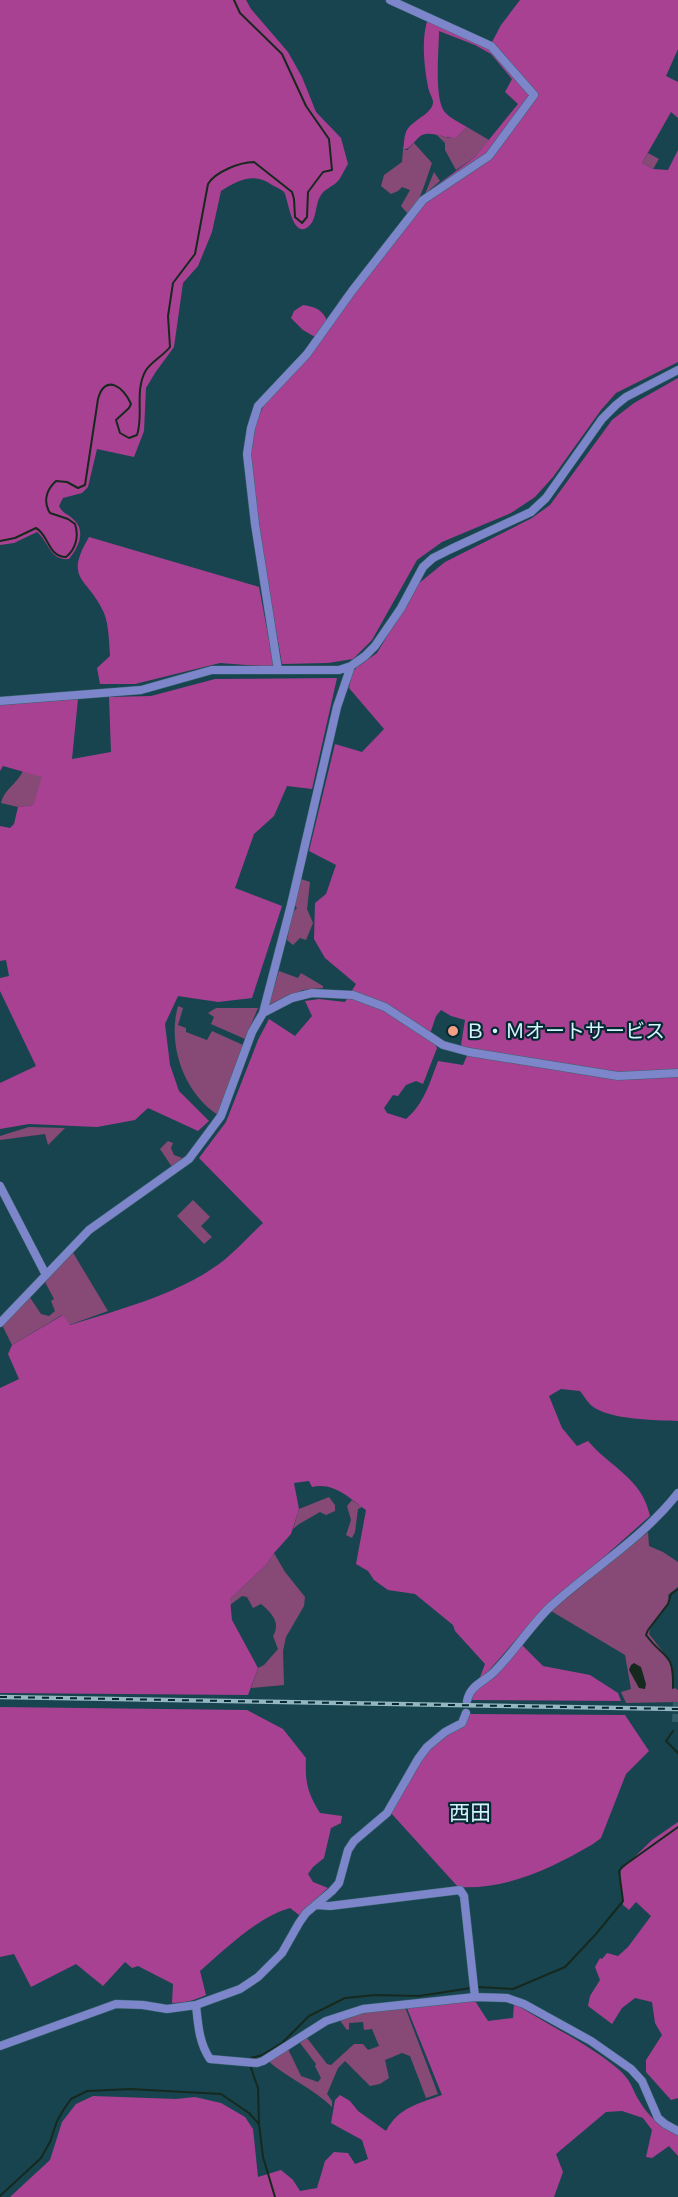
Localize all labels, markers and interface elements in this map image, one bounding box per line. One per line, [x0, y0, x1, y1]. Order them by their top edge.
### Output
place label: Ｂ・Ｍオートサービス [465, 1020, 665, 1043]
marker: Ｂ・Ｍオートサービス [446, 1024, 460, 1038]
district label: 西田 [449, 1801, 491, 1825]

